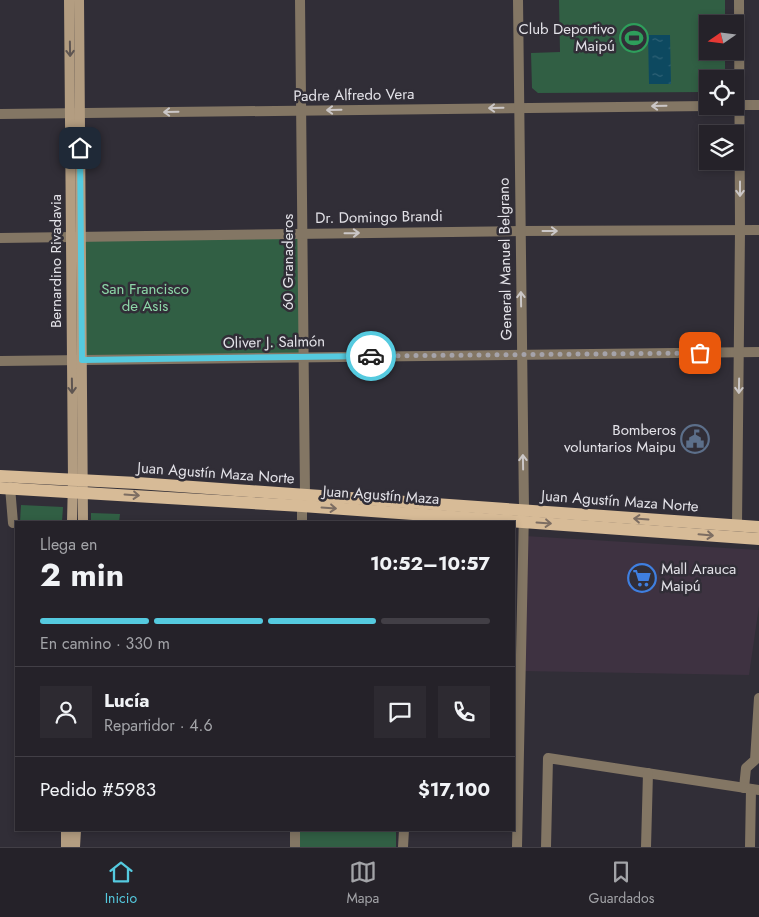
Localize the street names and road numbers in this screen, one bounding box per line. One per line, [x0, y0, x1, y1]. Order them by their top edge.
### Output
street label: Padre Alfredo Vera [293, 83, 415, 107]
street label: General Manuel Belgrano [493, 178, 517, 340]
street label: Bernardino Rivadavia [45, 194, 67, 328]
street label: Dr. Domingo Brandi [315, 205, 443, 229]
street label: 60 Granaderos [277, 214, 299, 310]
street label: Oliver J. Salmón [223, 330, 325, 354]
street label: Juan Agustín Maza Norte [135, 456, 296, 489]
street label: Juan Agustín Maza [320, 480, 440, 510]
street label: Juan Agustín Maza Norte [539, 484, 700, 517]

